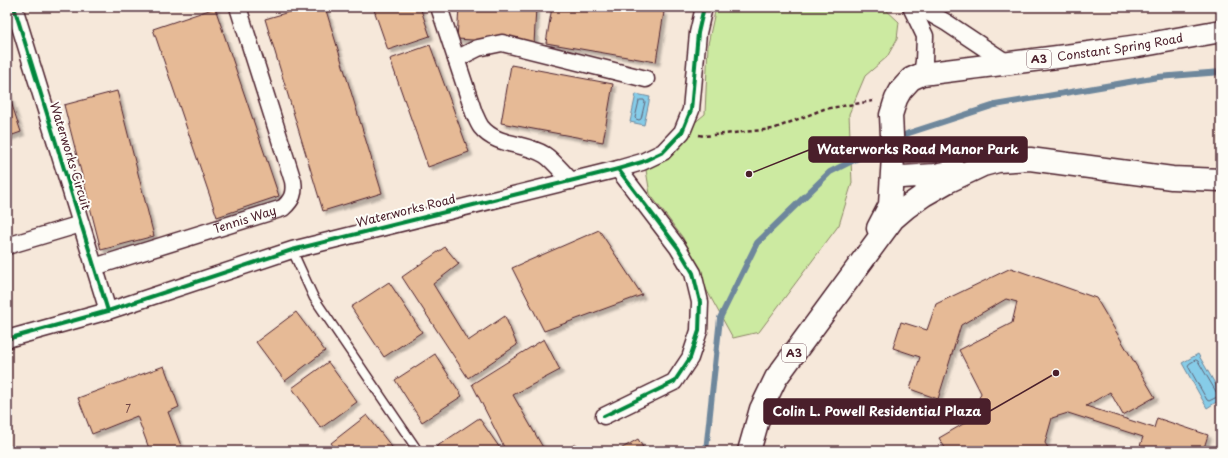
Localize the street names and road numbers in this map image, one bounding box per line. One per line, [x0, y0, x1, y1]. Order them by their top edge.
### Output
street label: Constant Spring Road [1056, 28, 1184, 65]
road number: A3 [1027, 50, 1051, 68]
street label: Waterworks Circuit [46, 100, 96, 212]
street label: Waterworks Road [354, 189, 457, 231]
street label: Tennis Way [211, 201, 278, 237]
road number: A3 [782, 344, 806, 362]

